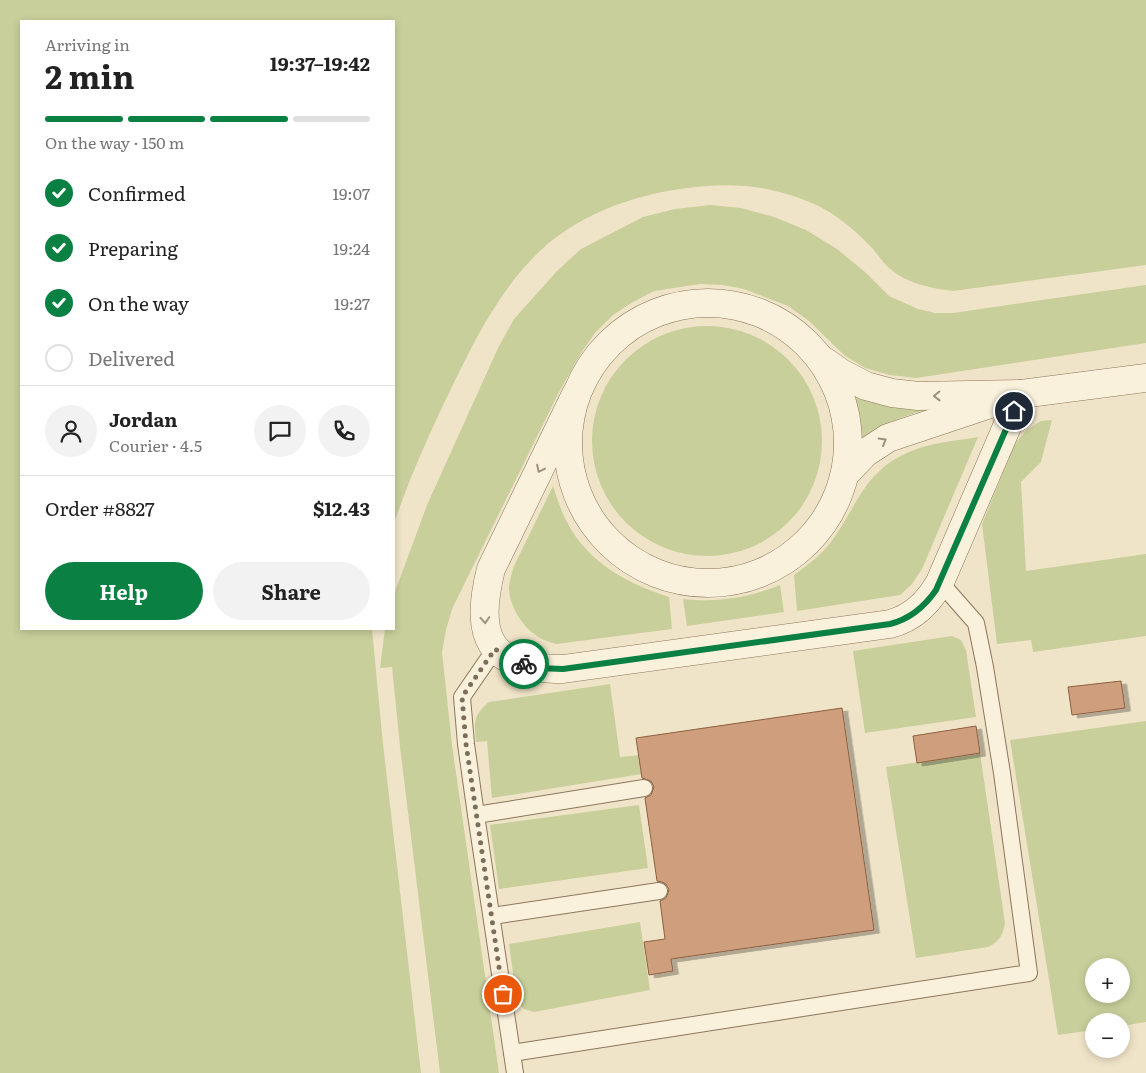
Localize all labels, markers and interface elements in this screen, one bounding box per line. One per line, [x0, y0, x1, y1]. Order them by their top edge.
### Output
text: Arriving in [45, 32, 130, 56]
text: 19:37–19:42 [270, 49, 370, 77]
text: 2 min [45, 51, 134, 99]
text: On the way · 150 m [45, 130, 184, 154]
icon: check [45, 179, 73, 207]
text: Confirmed [88, 179, 186, 207]
text: 19:07 [332, 181, 370, 205]
icon: check [45, 234, 73, 262]
text: Preparing [88, 234, 178, 262]
text: 19:24 [333, 236, 370, 260]
icon: check [45, 289, 73, 317]
text: On the way [88, 289, 189, 317]
text: 19:27 [334, 291, 370, 315]
text: Delivered [88, 344, 175, 372]
pin [993, 390, 1035, 432]
one-way arrow [933, 391, 941, 401]
icon: home [1000, 397, 1028, 425]
button: person [45, 405, 97, 457]
text: Jordan [109, 405, 178, 433]
button: chat [254, 405, 306, 457]
button: phone [318, 405, 370, 457]
text: Courier · 4.5 [109, 433, 202, 457]
one-way arrow [877, 438, 886, 448]
one-way arrow [536, 464, 546, 473]
text: Order #8827 [45, 494, 155, 522]
text: $12.43 [313, 494, 370, 522]
button: Help [45, 562, 203, 620]
button: Share [213, 562, 370, 620]
one-way arrow [479, 616, 490, 624]
courier [499, 639, 549, 689]
icon: bike [510, 650, 538, 678]
map controls [1085, 958, 1130, 1058]
button: + [1085, 958, 1130, 1003]
pin [482, 973, 524, 1015]
icon: bag [489, 980, 517, 1008]
button: − [1085, 1013, 1130, 1058]

